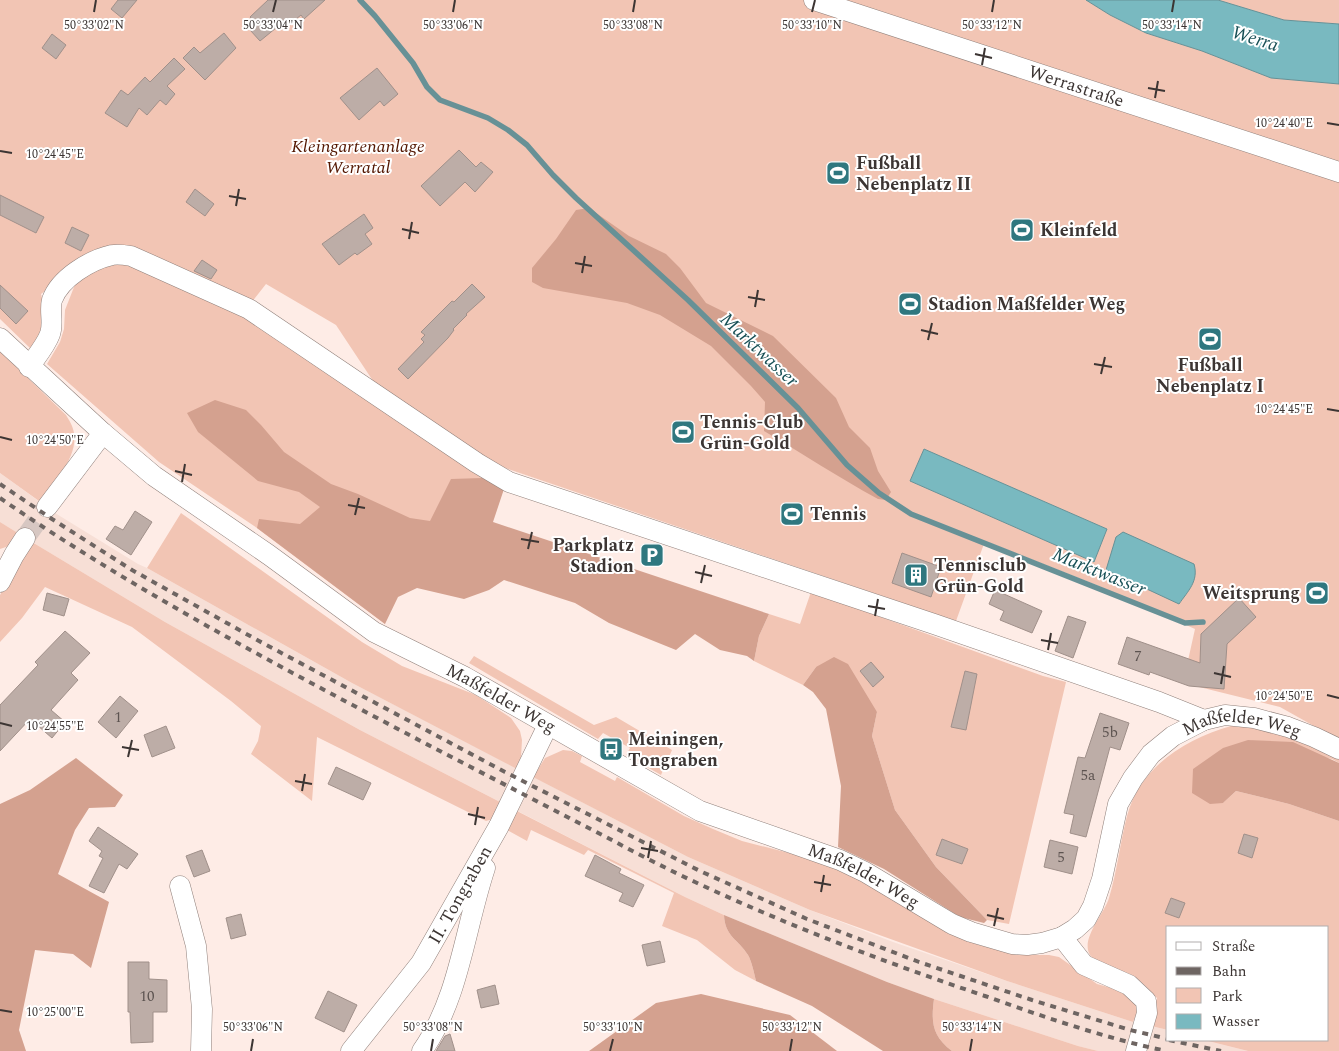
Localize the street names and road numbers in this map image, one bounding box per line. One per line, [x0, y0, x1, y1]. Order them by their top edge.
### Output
street label: Werrastraße [1025, 58, 1128, 114]
street label: Maßfelder Weg [441, 656, 562, 740]
street label: Maßfelder Weg [1177, 701, 1306, 745]
street label: Maßfelder Weg [804, 836, 925, 915]
street label: II. Tongraben [421, 840, 499, 949]

